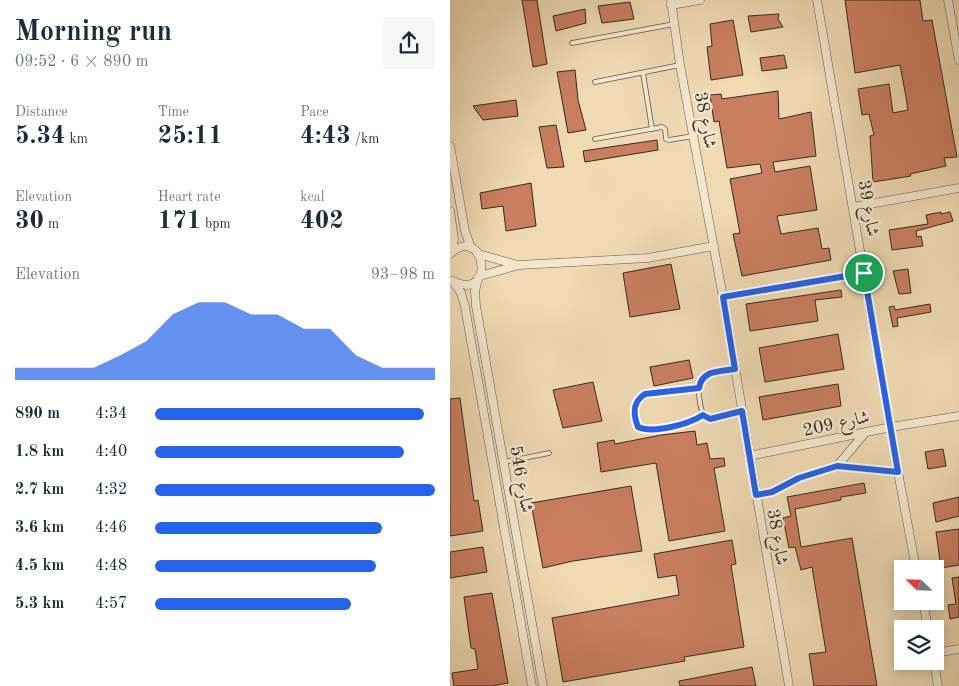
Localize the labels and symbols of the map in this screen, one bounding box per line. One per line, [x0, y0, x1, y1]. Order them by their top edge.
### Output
street label: شارع 38 [686, 90, 719, 151]
street label: شارع 39 [849, 178, 882, 239]
pin [843, 252, 885, 294]
street label: شارع 209 [801, 408, 872, 445]
street label: شارع 546 [501, 444, 536, 515]
street label: شارع 38 [758, 507, 791, 568]
north arrow [894, 560, 944, 610]

